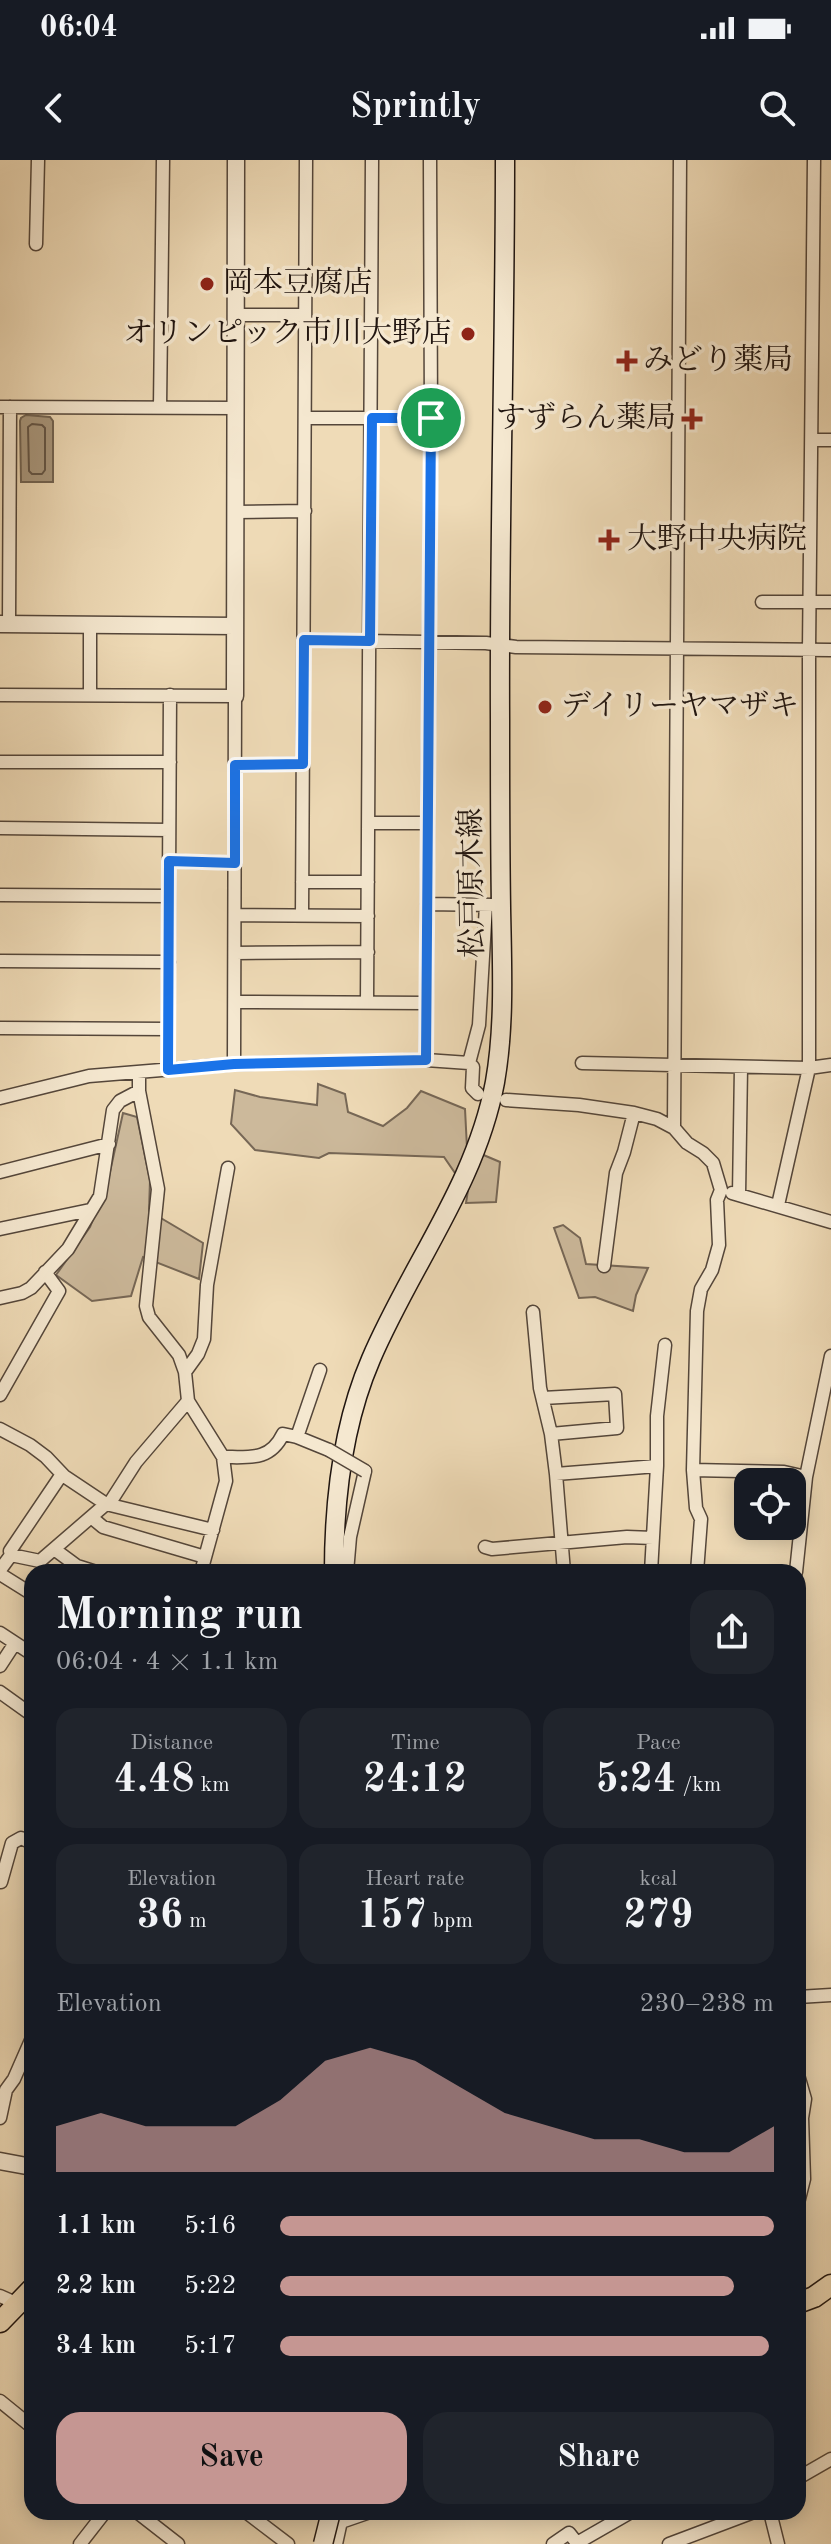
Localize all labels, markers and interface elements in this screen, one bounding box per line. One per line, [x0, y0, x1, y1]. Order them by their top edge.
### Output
text: 06:04 [40, 13, 118, 43]
icon: back [32, 86, 76, 130]
icon: search [755, 86, 799, 130]
text: Sprintly [350, 90, 481, 126]
place label: 岡本豆腐店 [223, 266, 373, 299]
marker: 岡本豆腐店 [198, 275, 216, 293]
place label: オリンピック市川大野店 [123, 316, 452, 349]
marker: オリンピック市川大野店 [459, 325, 477, 343]
place label: みどり薬局 [643, 343, 793, 376]
marker: みどり薬局 [618, 352, 636, 370]
pin [397, 384, 465, 452]
icon: arrive [409, 396, 453, 440]
place label: すずらん薬局 [496, 401, 676, 434]
marker: すずらん薬局 [683, 410, 701, 428]
place label: 大野中央病院 [627, 522, 807, 555]
marker: 大野中央病院 [598, 529, 620, 551]
place label: デイリーヤマザキ [561, 690, 799, 722]
marker: デイリーヤマザキ [536, 698, 554, 716]
street label: 松戸原木線 [454, 808, 489, 958]
map controls [734, 1468, 806, 1540]
button: locate [734, 1468, 806, 1540]
button: share [690, 1590, 774, 1674]
text: Morning run [56, 1594, 303, 1638]
text: 06:04 · 4 × 1.1 km [56, 1649, 278, 1675]
text: Distance [130, 1732, 213, 1754]
text: Time [390, 1732, 440, 1754]
text: Pace [636, 1732, 681, 1754]
text: 4.48 [114, 1761, 195, 1801]
text: 24:12 [363, 1761, 467, 1801]
text: 5:24 [595, 1761, 676, 1801]
text: km [195, 1774, 230, 1796]
text: /km [676, 1774, 721, 1796]
text: Elevation [127, 1868, 216, 1890]
text: Heart rate [366, 1868, 464, 1890]
text: kcal [639, 1868, 677, 1890]
text: 36 [137, 1897, 183, 1937]
text: 157 [357, 1897, 427, 1937]
text: 279 [624, 1897, 693, 1937]
text: m [183, 1910, 207, 1932]
text: bpm [427, 1910, 473, 1932]
text: Elevation [56, 1991, 162, 2017]
text: 230–238 m [639, 1991, 774, 2017]
text: 1.1 km [56, 2213, 136, 2239]
text: 5:16 [184, 2213, 237, 2239]
text: 2.2 km [56, 2273, 136, 2299]
text: 5:22 [184, 2273, 237, 2299]
text: 3.4 km [56, 2333, 136, 2359]
text: 5:17 [184, 2333, 237, 2359]
button: Save [56, 2412, 407, 2504]
button: Share [423, 2412, 774, 2504]

